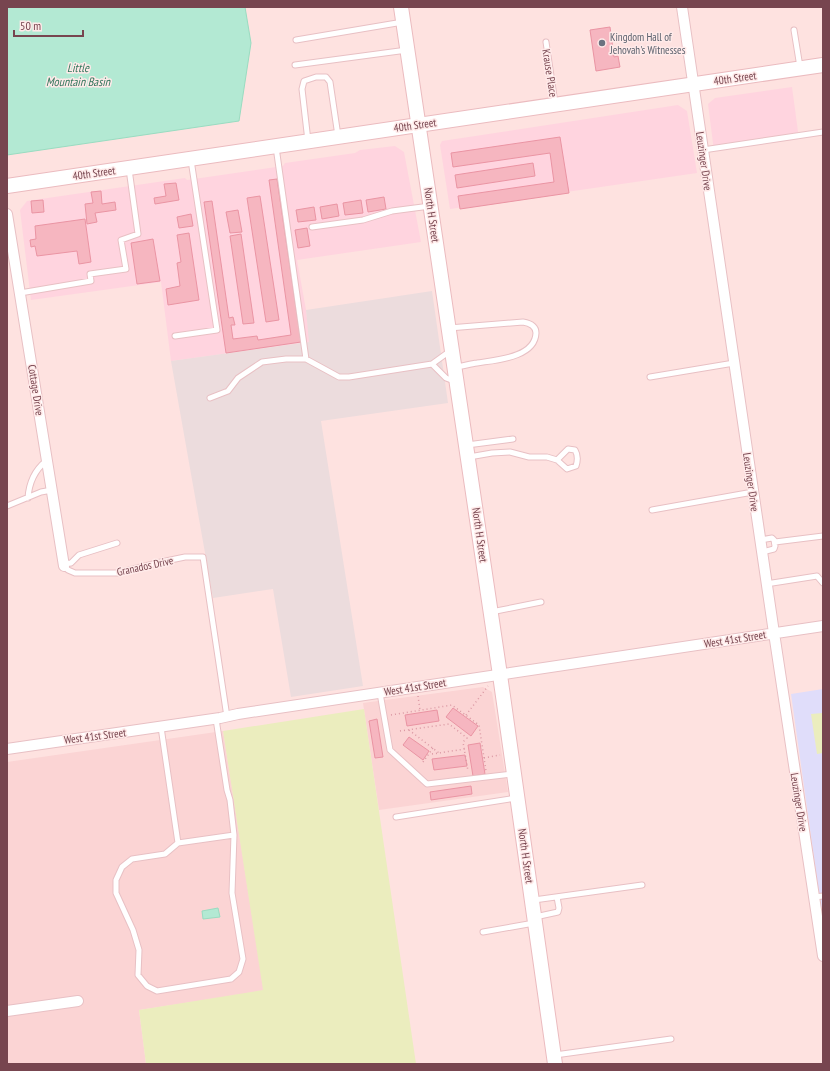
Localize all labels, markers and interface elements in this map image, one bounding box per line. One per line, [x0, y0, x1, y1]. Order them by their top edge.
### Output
scale bar [14, 12, 83, 38]
text: 50 m [20, 18, 41, 33]
place label: Kingdom Hall of Jehovah's Witnesses [609, 30, 686, 57]
marker: Kingdom Hall of Jehovah's Witnesses [597, 38, 607, 48]
street label: Krause Place [539, 48, 561, 98]
water label: Little Mountain Basin [46, 60, 111, 89]
street label: 40th Street [713, 68, 757, 88]
street label: 40th Street [393, 115, 437, 135]
street label: Leuzinger Drive [693, 131, 715, 192]
street label: 40th Street [72, 163, 116, 183]
street label: North H Street [421, 187, 443, 243]
street label: Cottage Drive [25, 363, 47, 417]
street label: Leuzinger Drive [740, 452, 762, 513]
street label: North H Street [469, 507, 491, 563]
street label: Granados Drive [115, 553, 175, 579]
street label: West 41st Street [703, 627, 767, 651]
street label: West 41st Street [383, 675, 447, 699]
street label: West 41st Street [63, 725, 127, 747]
street label: Leuzinger Drive [787, 772, 811, 833]
street label: North H Street [515, 828, 537, 884]

